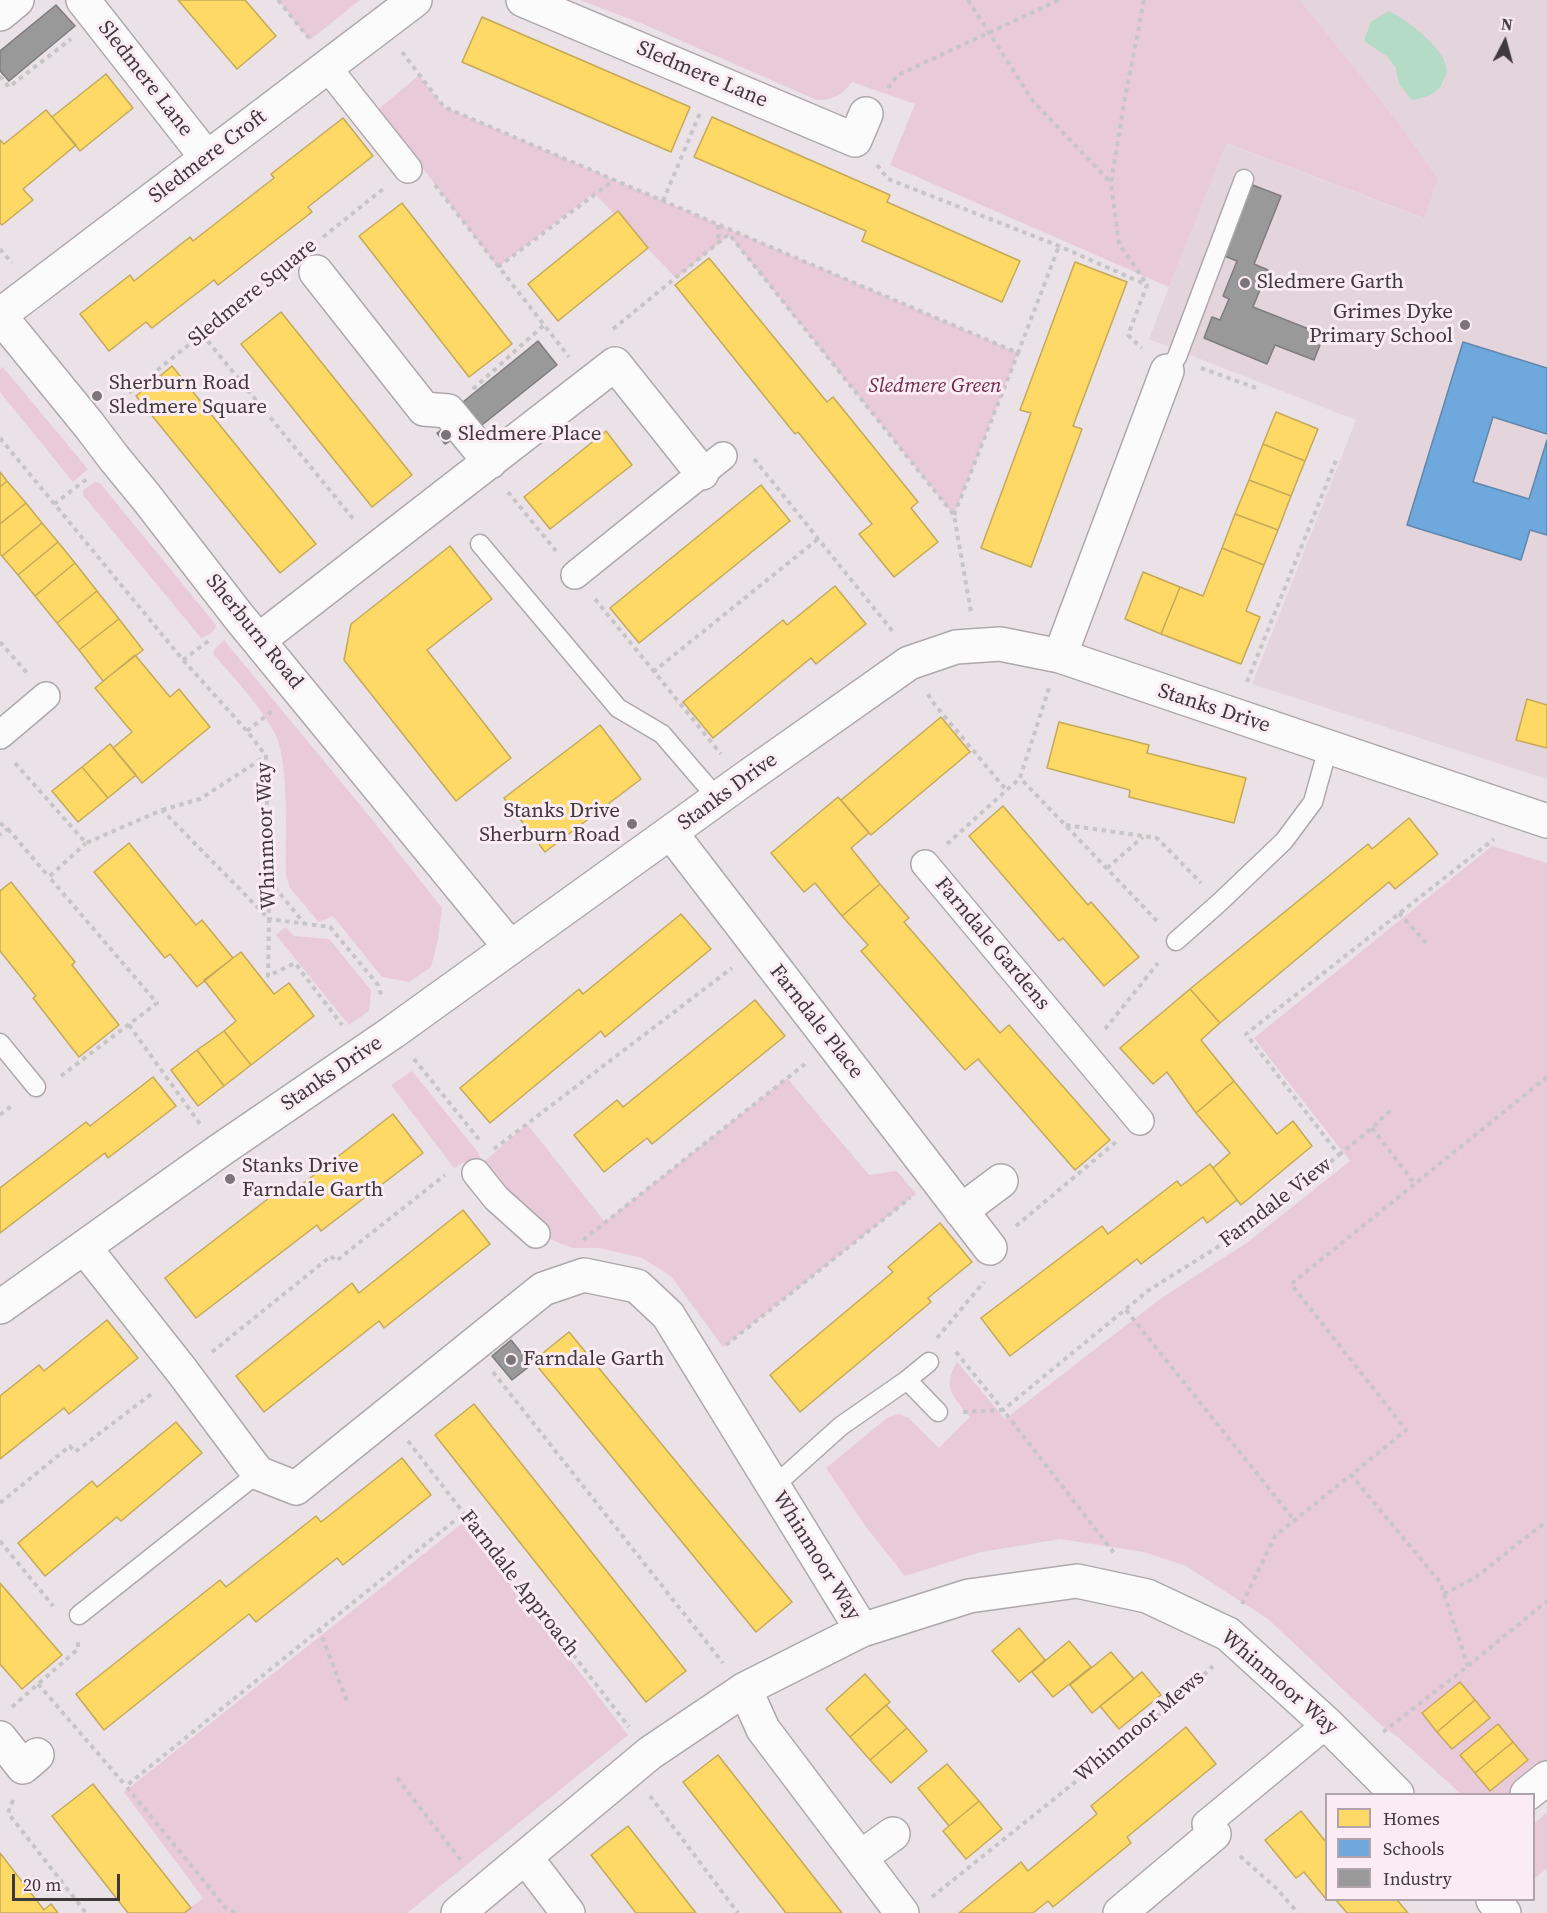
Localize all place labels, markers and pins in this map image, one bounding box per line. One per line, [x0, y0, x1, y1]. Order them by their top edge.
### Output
place label: Sledmere Garth [1257, 270, 1404, 296]
marker: Sledmere Garth [1238, 276, 1252, 290]
place label: Grimes Dyke Primary School [1309, 300, 1453, 350]
marker: Grimes Dyke Primary School [1458, 318, 1472, 332]
place label: Sherburn Road Sledmere Square [109, 371, 267, 421]
marker: Sherburn Road Sledmere Square [90, 389, 104, 403]
place label: Sledmere Place [458, 422, 601, 448]
marker: Sledmere Place [439, 428, 453, 442]
place label: Stanks Drive Sherburn Road [479, 799, 620, 849]
marker: Stanks Drive Sherburn Road [625, 817, 639, 831]
place label: Stanks Drive Farndale Garth [242, 1154, 383, 1204]
marker: Stanks Drive Farndale Garth [223, 1172, 237, 1186]
place label: Farndale Garth [523, 1347, 664, 1373]
marker: Farndale Garth [504, 1353, 518, 1367]

